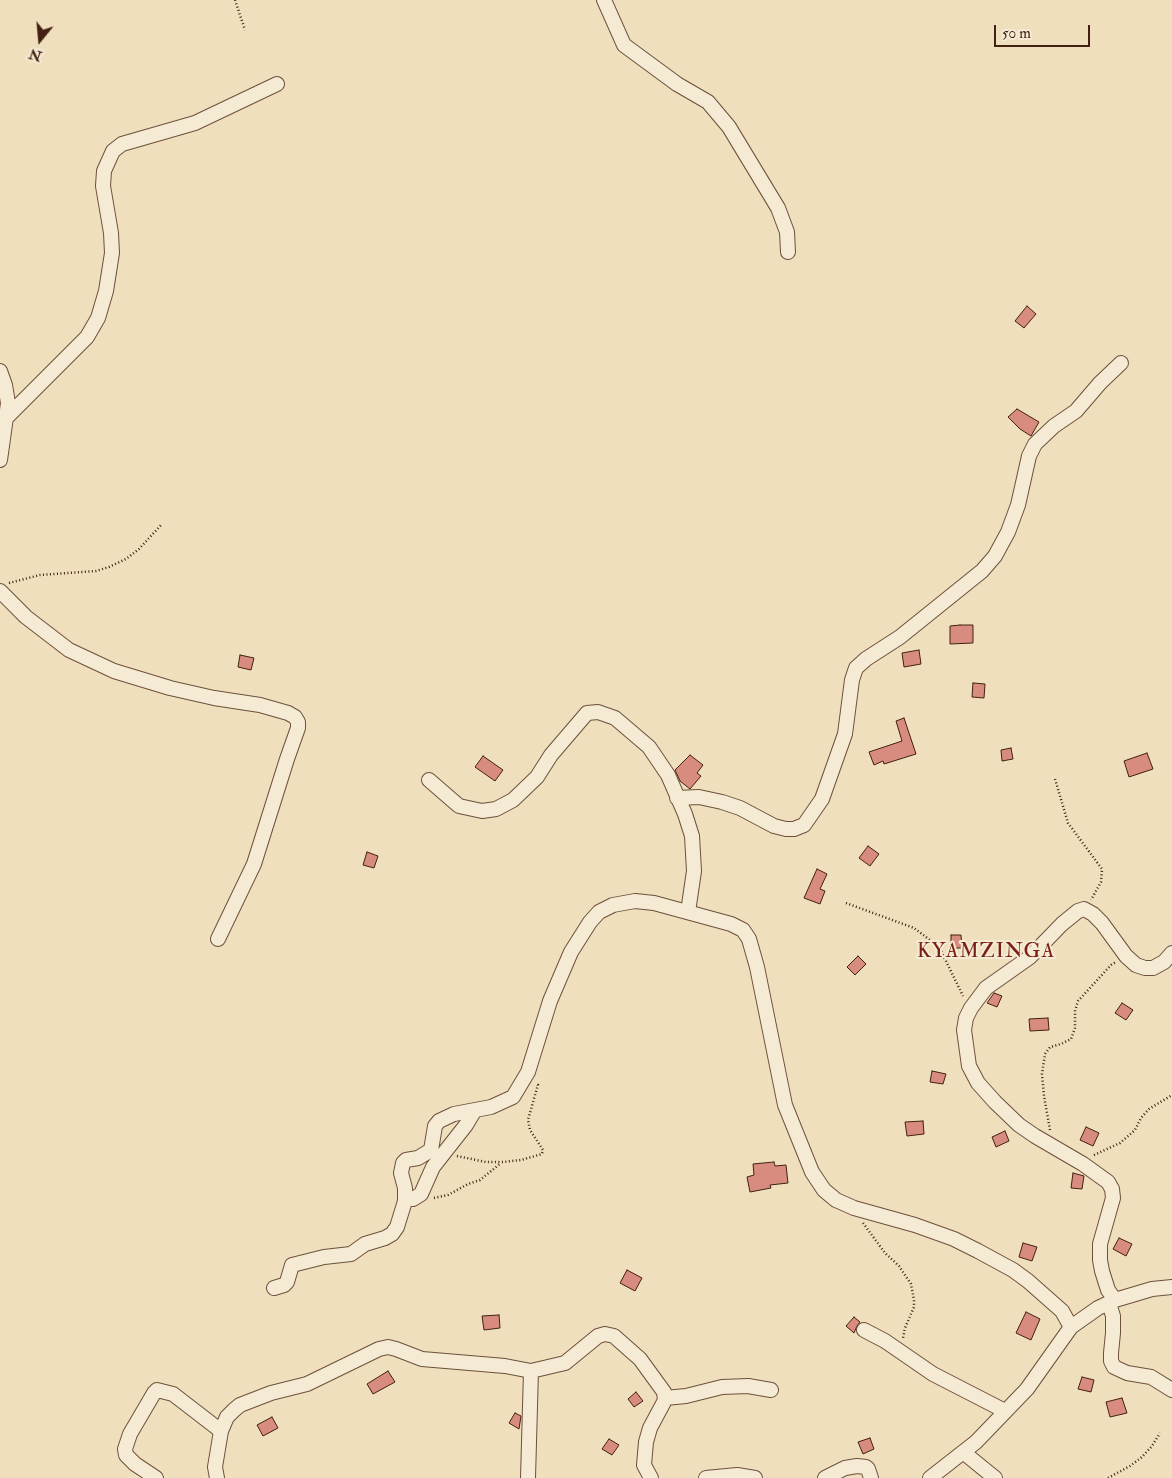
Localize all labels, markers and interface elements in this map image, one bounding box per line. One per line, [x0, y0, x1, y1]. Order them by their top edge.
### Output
north arrow [15, 15, 65, 65]
scale bar [997, 15, 1093, 47]
text: 50 m [1002, 24, 1031, 43]
text: N [27, 45, 44, 65]
district label: KYAMZINGA [916, 941, 1056, 965]

